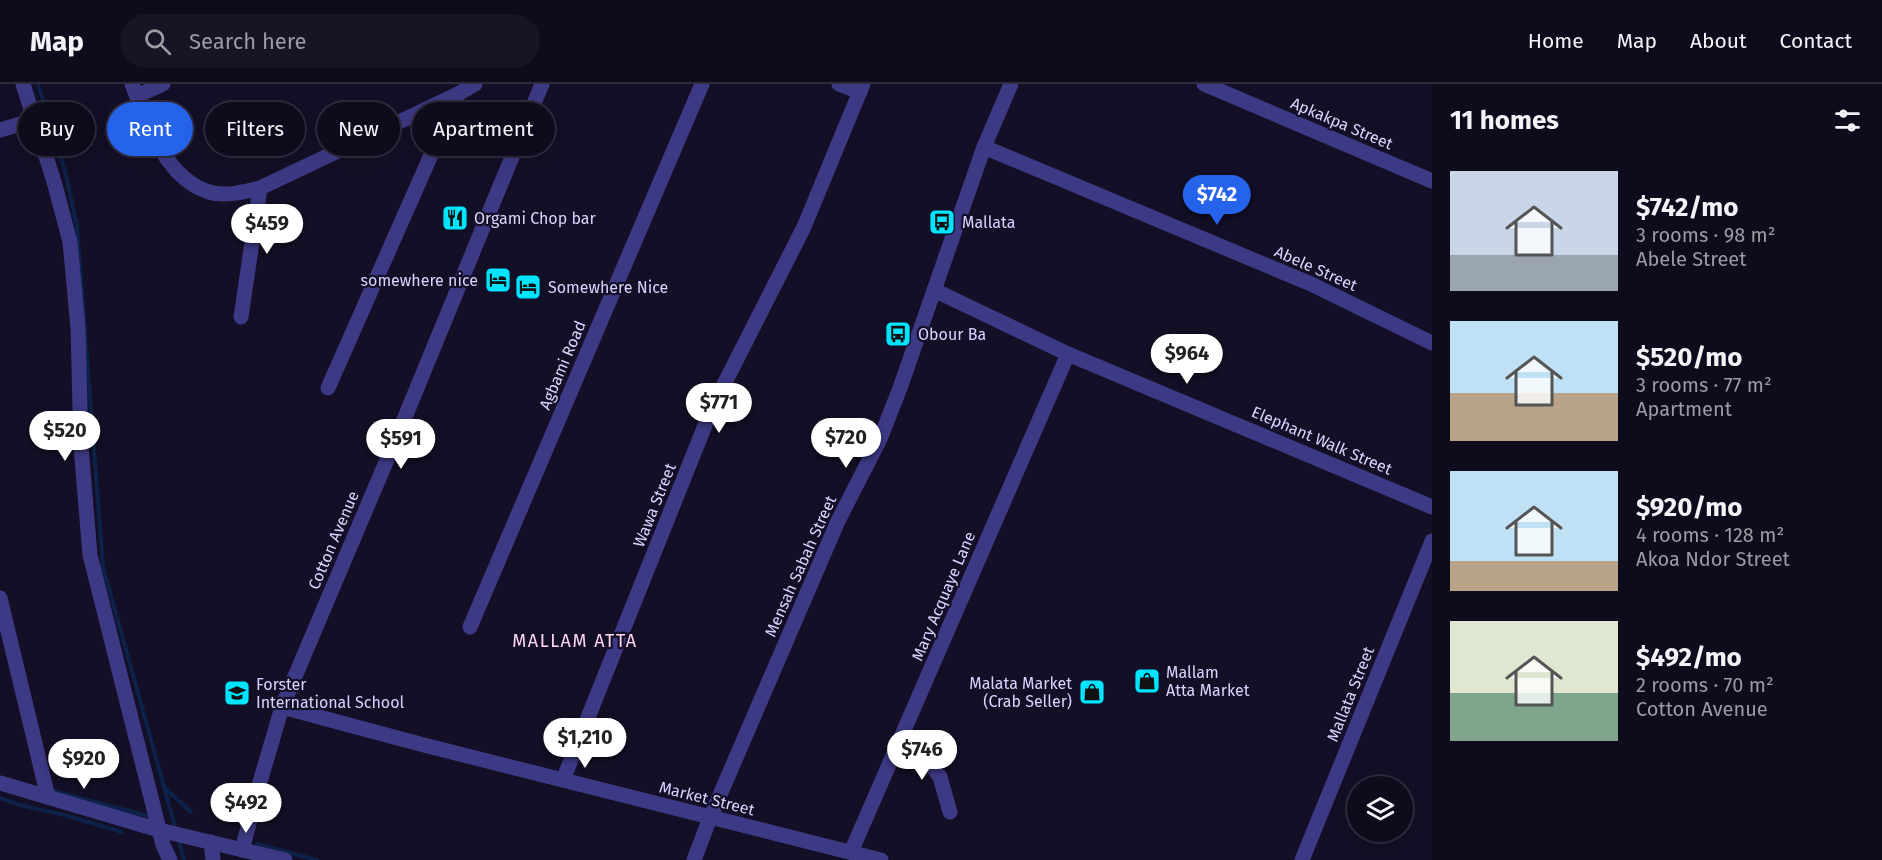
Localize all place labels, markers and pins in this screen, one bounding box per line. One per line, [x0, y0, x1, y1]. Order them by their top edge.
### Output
pin: $742 [1181, 175, 1253, 226]
restaurant icon: Orgami Chop bar [440, 203, 470, 233]
pin: $459 [231, 204, 303, 255]
bus stop icon: Mallata [927, 207, 957, 237]
place label: Orgami Chop bar [474, 209, 597, 228]
place label: Mallata [962, 213, 1015, 232]
hotel icon: somewhere nice [483, 265, 513, 295]
place label: somewhere nice [361, 271, 478, 290]
hotel icon: Somewhere Nice [513, 272, 543, 302]
place label: Somewhere Nice [548, 278, 668, 297]
bus stop icon: Obour Ba [883, 319, 913, 349]
place label: Obour Ba [918, 325, 986, 344]
pin: $964 [1151, 334, 1223, 385]
pin: $771 [683, 383, 755, 434]
pin: $520 [29, 411, 101, 462]
pin: $720 [810, 418, 882, 469]
pin: $591 [365, 419, 437, 470]
place label: Mallam Atta Market [1166, 663, 1250, 700]
shop icon: Mallam Atta Market [1132, 666, 1162, 696]
place label: Malata Market (Crab Seller) [969, 674, 1072, 711]
place label: Forster International School [256, 675, 405, 712]
shop icon: Malata Market (Crab Seller) [1077, 677, 1107, 707]
school or university icon: Forster International School [222, 678, 252, 708]
pin: $1,210 [536, 718, 634, 769]
pin: $746 [886, 730, 958, 781]
pin: $920 [48, 739, 120, 790]
pin: $492 [210, 783, 282, 834]

